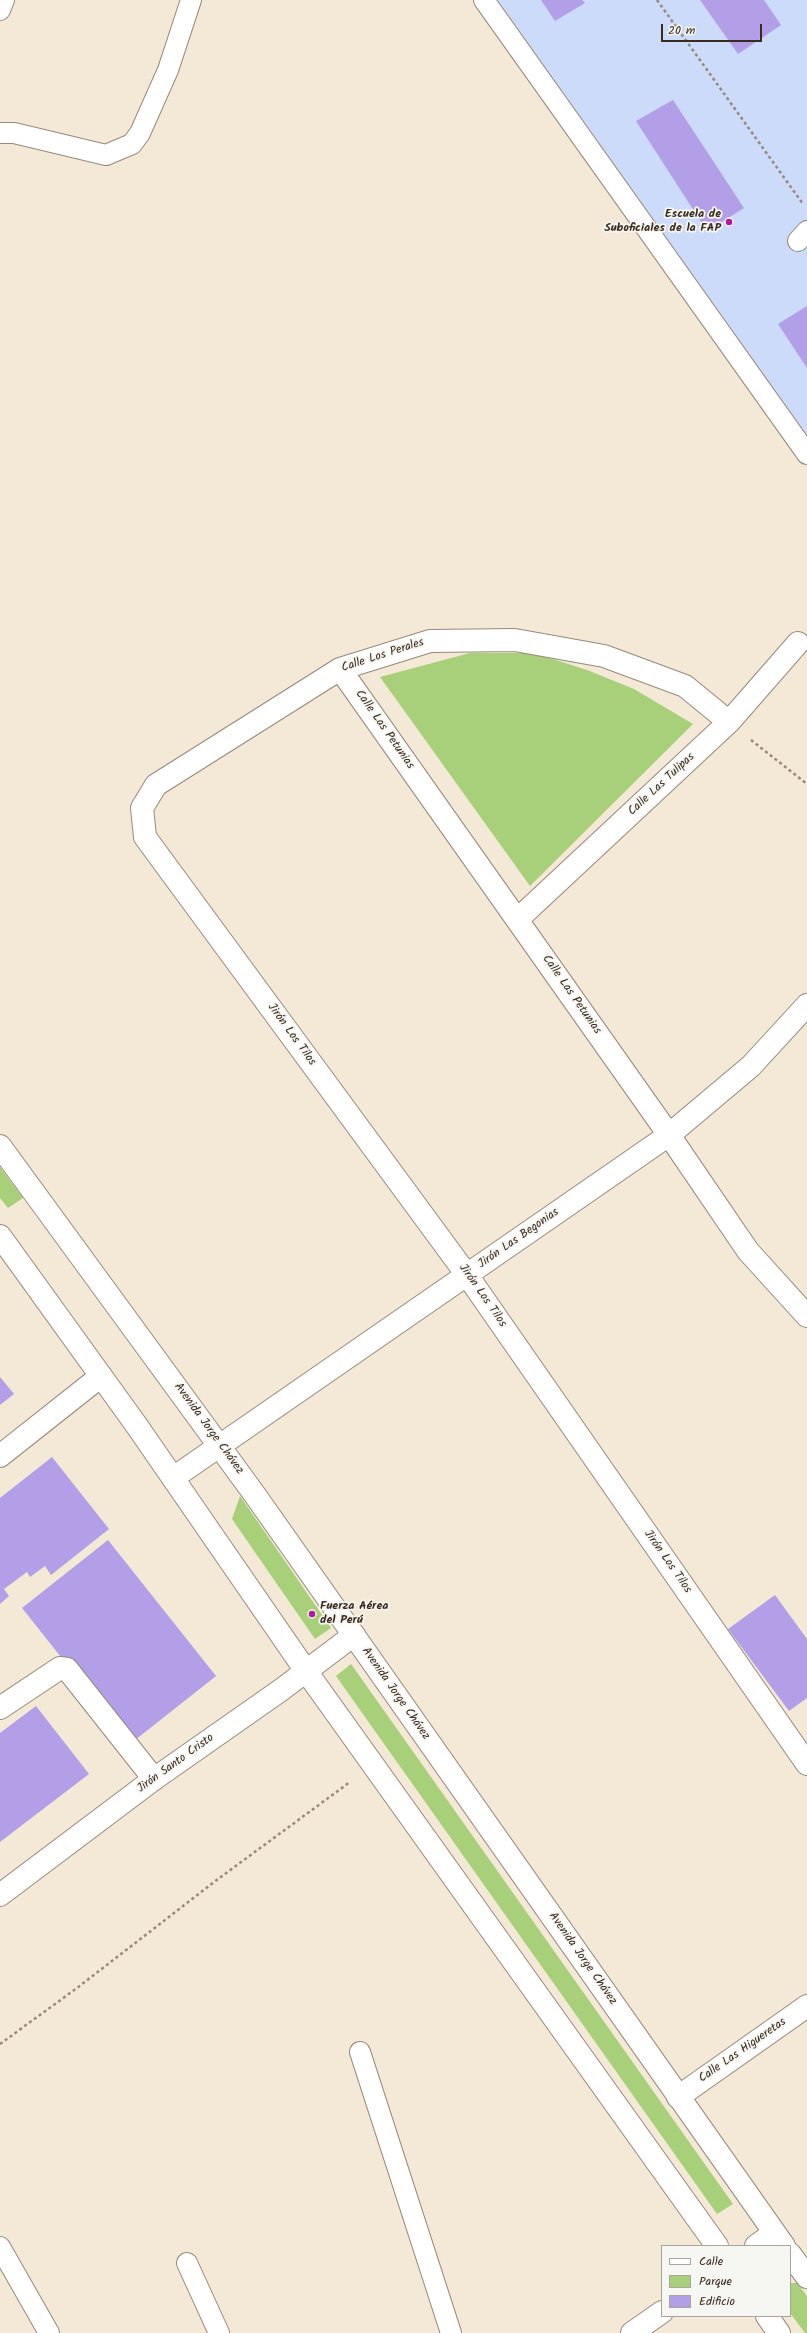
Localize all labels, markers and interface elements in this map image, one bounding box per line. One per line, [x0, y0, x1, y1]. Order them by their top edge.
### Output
scale bar [663, 16, 764, 42]
text: 20 m [668, 21, 695, 40]
place label: Escuela de Suboficiales de la FAP [604, 208, 721, 236]
marker: Escuela de Suboficiales de la FAP [724, 217, 734, 227]
street label: Calle Los Perales [340, 636, 426, 676]
street label: Calle Las Petunias [351, 688, 417, 772]
street label: Calle Las Tulipas [626, 751, 698, 819]
street label: Calle Las Petunias [538, 953, 604, 1037]
street label: Jirón Los Tilos [263, 1001, 319, 1069]
street label: Jirón Las Begonias [476, 1206, 562, 1272]
street label: Jirón Los Tilos [455, 1262, 509, 1330]
street label: Avenida Jorge Chávez [170, 1381, 246, 1477]
street label: Jirón Los Tilos [640, 1528, 694, 1596]
place label: Fuerza Aérea del Perú [320, 1600, 388, 1628]
marker: Fuerza Aérea del Perú [307, 1609, 317, 1619]
street label: Avenida Jorge Chávez [358, 1645, 432, 1743]
street label: Jirón Santo Cristo [135, 1731, 217, 1797]
street label: Avenida Jorge Chávez [545, 1910, 619, 2008]
street label: Calle Las Higueretas [696, 2015, 790, 2087]
legend [661, 2245, 791, 2317]
text: Calle [699, 2252, 723, 2271]
text: Parque [699, 2272, 732, 2291]
text: Edificio [699, 2292, 735, 2311]

